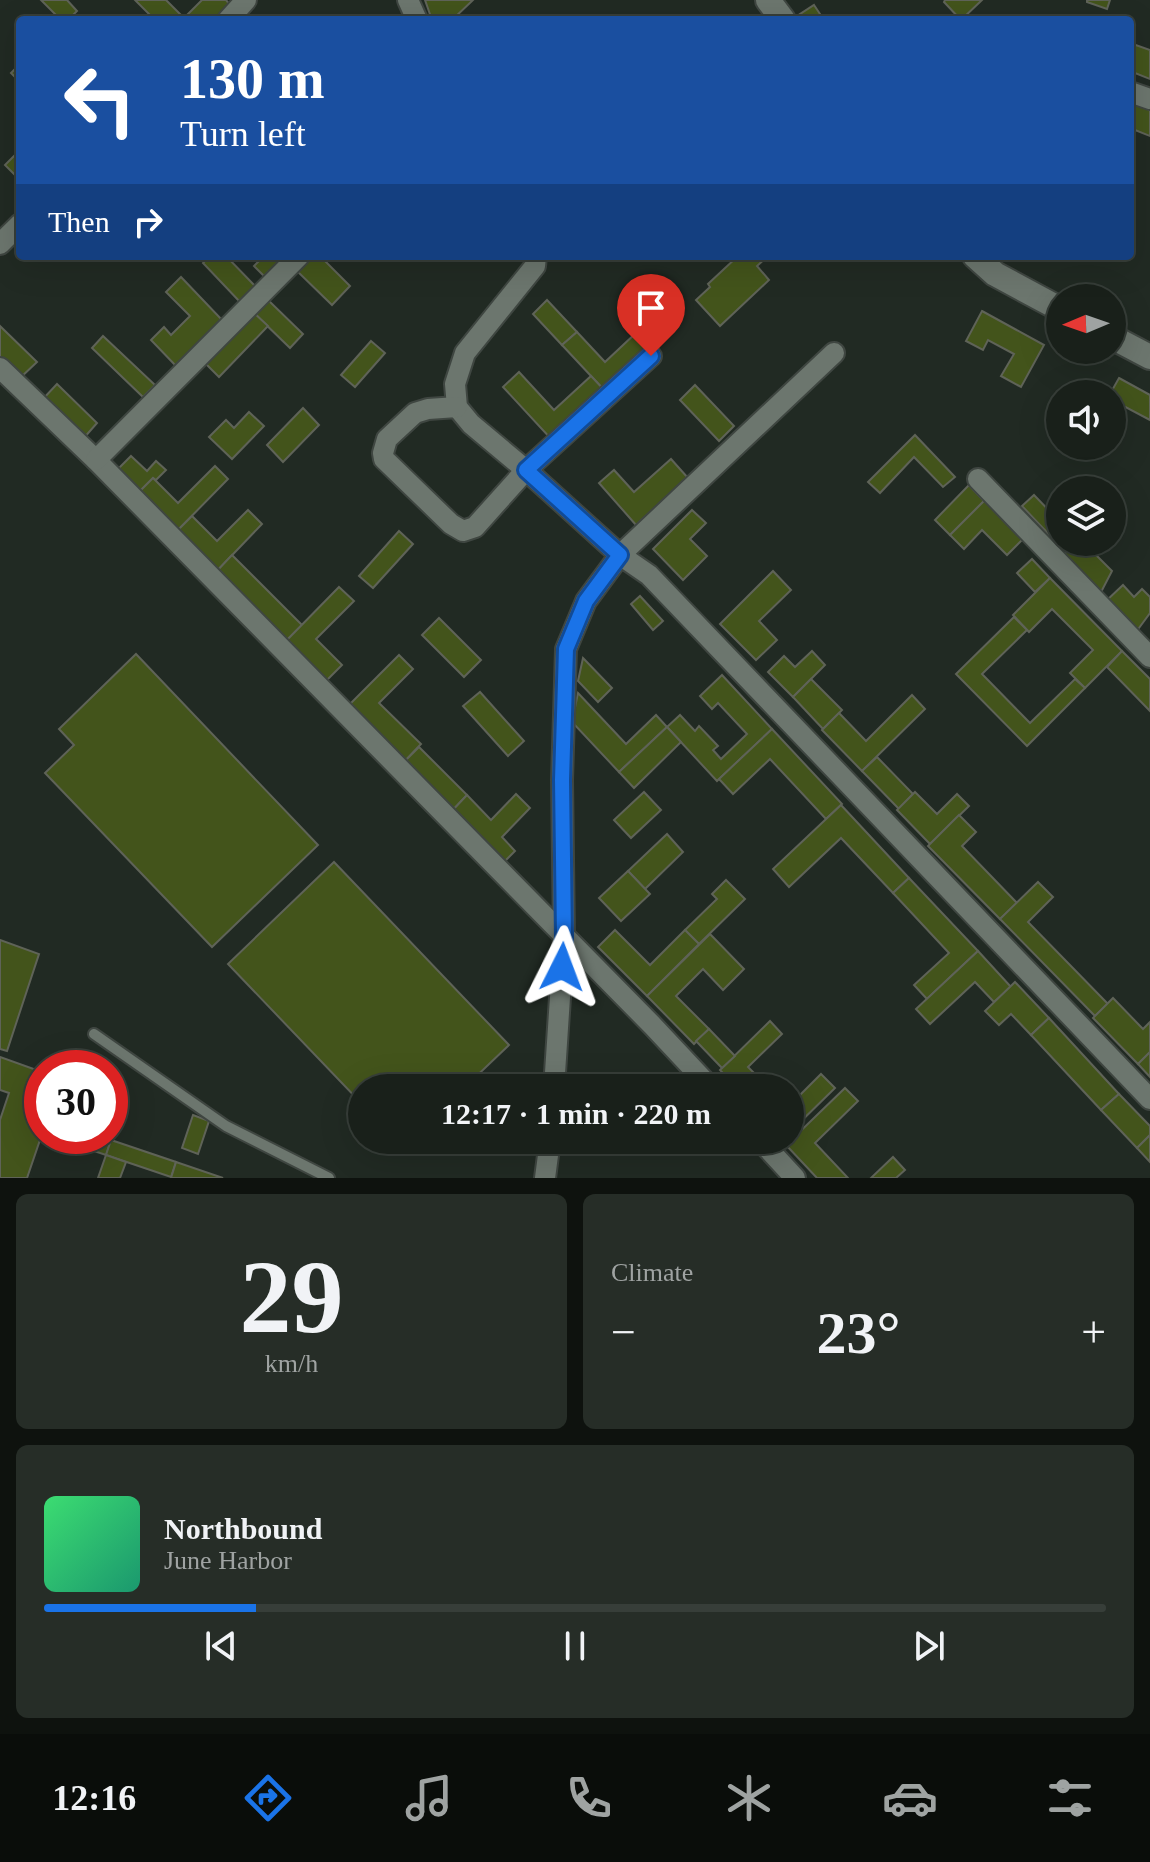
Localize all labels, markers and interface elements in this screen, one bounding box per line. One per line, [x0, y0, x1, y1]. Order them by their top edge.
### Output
icon: left [48, 48, 152, 152]
text: 130 m [180, 48, 325, 110]
text: Turn left [180, 114, 306, 154]
icon: right [126, 200, 170, 244]
text: Then [48, 205, 110, 238]
pin [617, 274, 685, 356]
north arrow [1046, 284, 1126, 364]
map controls [1046, 284, 1126, 556]
icon: arrive [629, 286, 673, 330]
button: sound [1046, 380, 1126, 460]
button: layers [1046, 476, 1126, 556]
position arrow [520, 925, 604, 1009]
speed limit sign: 30 [24, 1050, 128, 1154]
text: 12:17 · 1 min · 220 m [441, 1097, 711, 1130]
text: 29 [240, 1239, 344, 1354]
text: Climate [611, 1258, 693, 1287]
text: 23° [817, 1300, 901, 1366]
text: − [611, 1308, 636, 1357]
text: + [1081, 1308, 1106, 1357]
text: km/h [265, 1349, 318, 1378]
text: Northbound [164, 1512, 322, 1545]
text: June Harbor [164, 1546, 292, 1575]
icon: previous [199, 1624, 243, 1668]
icon: pause [553, 1624, 597, 1668]
icon: next [907, 1624, 951, 1668]
icon: directions [240, 1770, 296, 1826]
icon: music [401, 1770, 457, 1826]
icon: phone [561, 1770, 617, 1826]
icon: climate [721, 1770, 777, 1826]
icon: car [882, 1770, 938, 1826]
icon: filters [1042, 1770, 1098, 1826]
text: 12:16 [52, 1778, 136, 1818]

